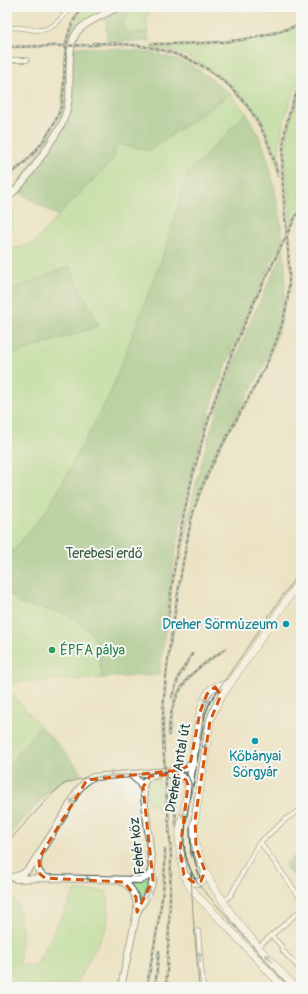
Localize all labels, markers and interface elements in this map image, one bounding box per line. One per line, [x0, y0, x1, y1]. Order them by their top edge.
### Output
park label: Terebesi erdő [65, 545, 143, 562]
place label: Dreher Sörmúzeum [162, 616, 278, 633]
marker: Dreher Sörmúzeum [281, 619, 291, 629]
place label: ÉPFA pálya [60, 641, 125, 659]
marker: ÉPFA pálya [47, 645, 57, 655]
one-way arrow [203, 693, 209, 704]
street label: Dreher Antal út [162, 722, 194, 814]
marker: Kőbányai Sörgyár [250, 736, 260, 746]
one-way arrow [202, 743, 208, 755]
place label: Kőbányai Sörgyár [229, 748, 282, 781]
one-way arrow [108, 772, 120, 778]
one-way arrow [70, 793, 77, 805]
one-way arrow [180, 806, 186, 818]
street label: Fehér köz [126, 816, 148, 876]
one-way arrow [178, 851, 184, 863]
one-way arrow [79, 876, 92, 882]
one-way arrow [145, 887, 151, 899]
one-way arrow [197, 950, 204, 963]
one-way arrow [264, 953, 273, 963]

